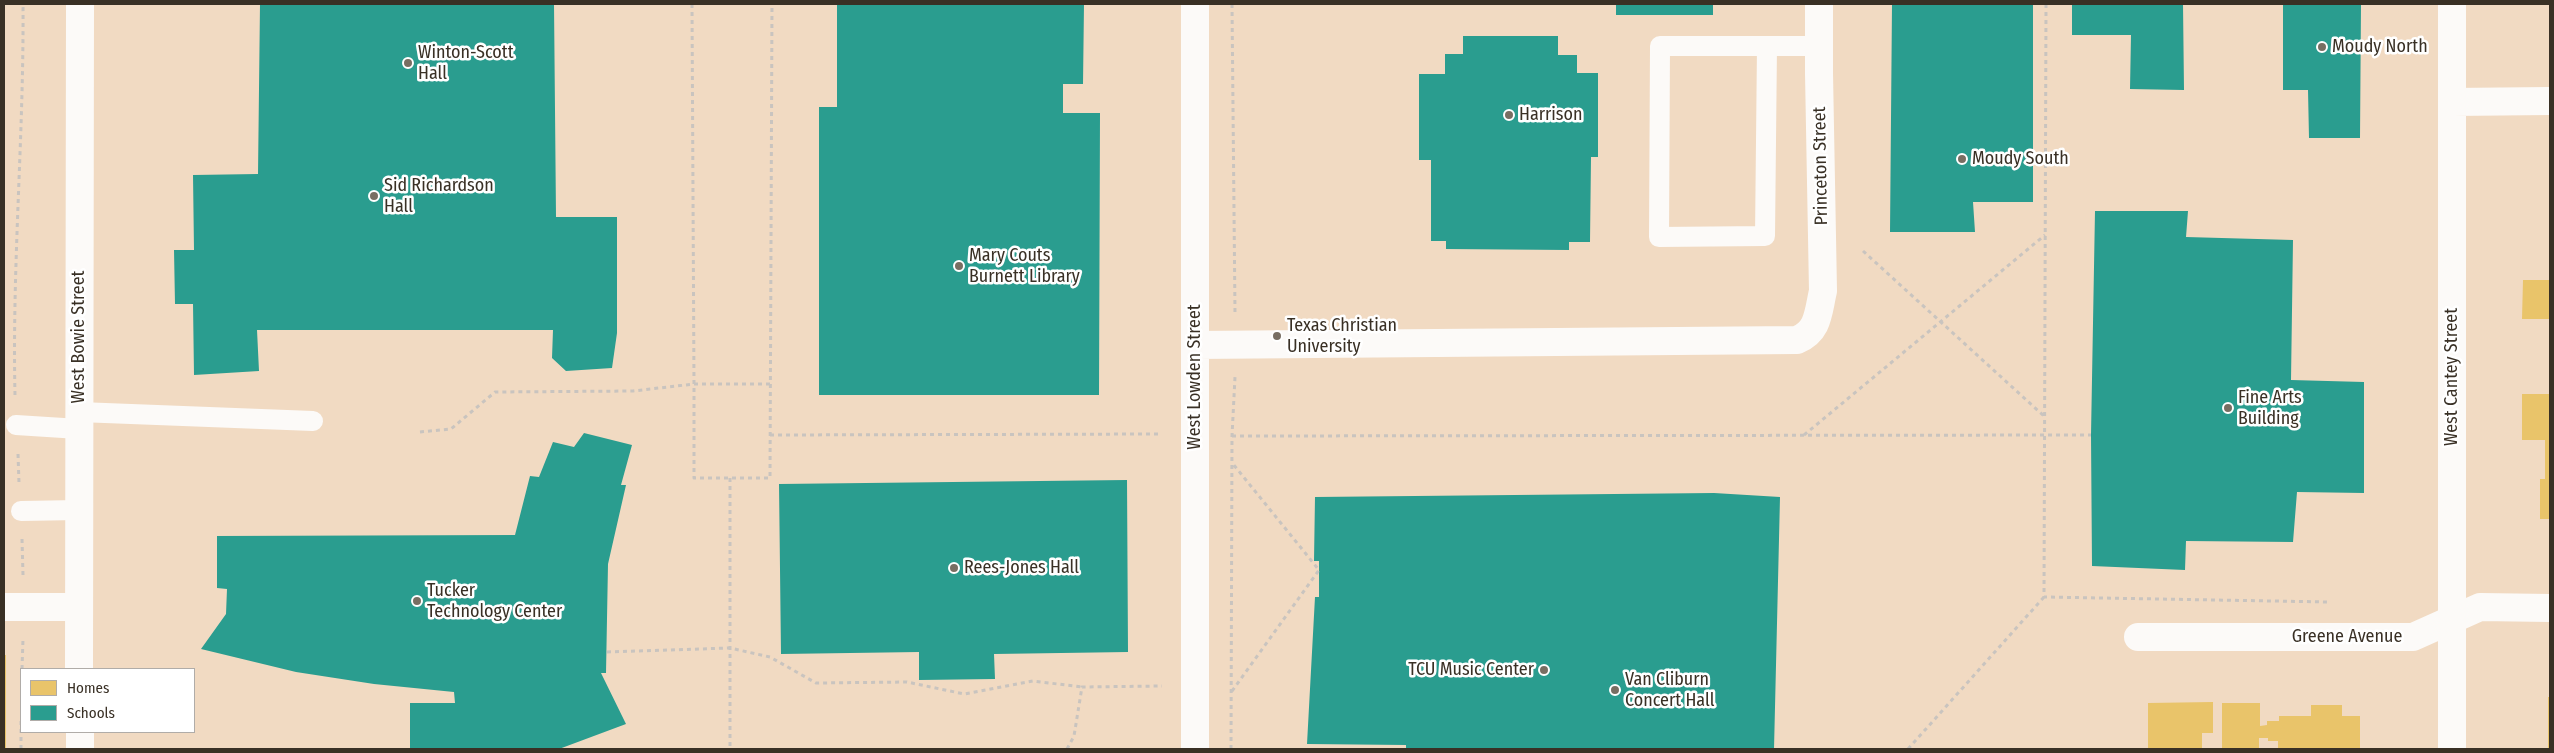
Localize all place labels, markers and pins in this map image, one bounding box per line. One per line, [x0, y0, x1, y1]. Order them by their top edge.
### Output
place label: Moudy North [2332, 36, 2428, 58]
marker: Moudy North [2316, 41, 2328, 53]
place label: Winton-Scott Hall [418, 42, 514, 84]
marker: Winton-Scott Hall [402, 57, 414, 69]
place label: Harrison [1519, 104, 1582, 126]
marker: Harrison [1503, 109, 1515, 121]
place label: Moudy South [1972, 148, 2069, 170]
marker: Moudy South [1956, 153, 1968, 165]
place label: Sid Richardson Hall [384, 175, 494, 218]
marker: Sid Richardson Hall [368, 190, 380, 202]
place label: Mary Couts Burnett Library [969, 245, 1080, 288]
marker: Mary Couts Burnett Library [953, 260, 965, 272]
place label: Texas Christian University [1287, 315, 1397, 358]
marker: Texas Christian University [1271, 330, 1283, 342]
place label: Fine Arts Building [2238, 387, 2302, 429]
marker: Fine Arts Building [2222, 402, 2234, 414]
place label: Rees-Jones Hall [964, 557, 1079, 579]
marker: Rees-Jones Hall [948, 562, 960, 574]
place label: Tucker Technology Center [427, 580, 562, 622]
marker: Tucker Technology Center [411, 595, 423, 607]
place label: TCU Music Center [1408, 659, 1534, 681]
marker: TCU Music Center [1538, 664, 1550, 676]
place label: Van Cliburn Concert Hall [1625, 669, 1714, 712]
marker: Van Cliburn Concert Hall [1609, 684, 1621, 696]

